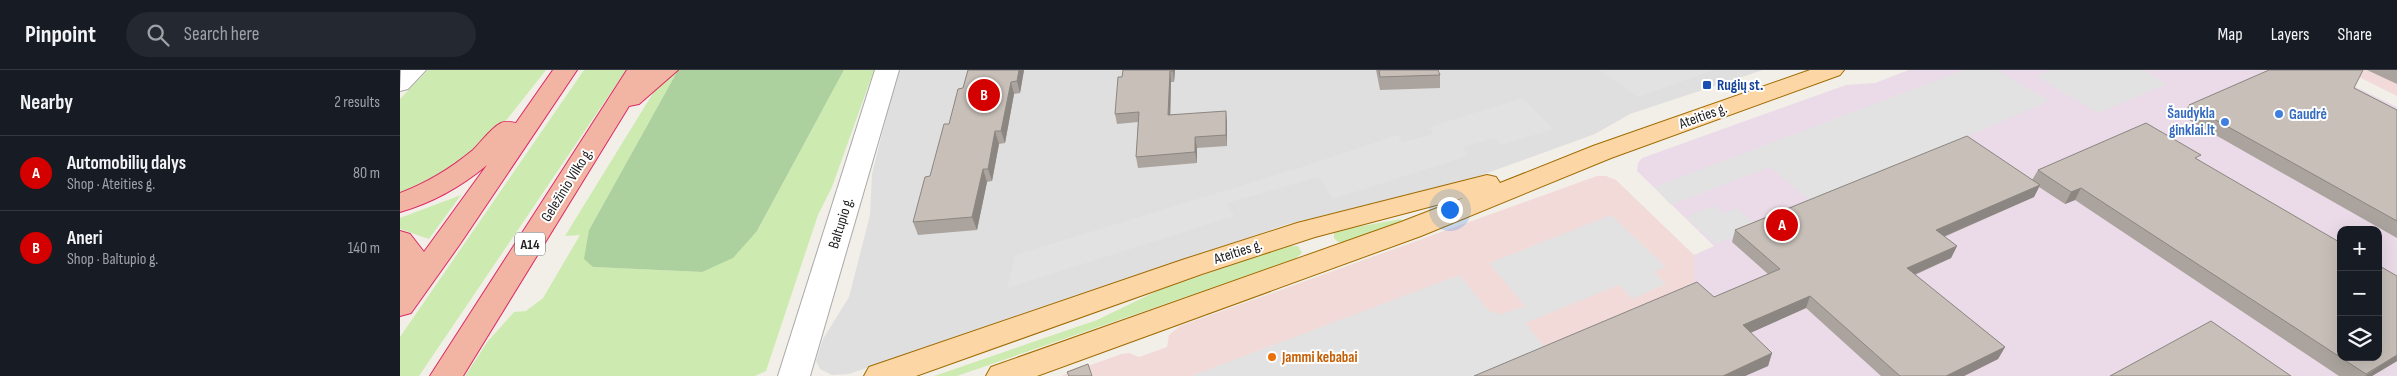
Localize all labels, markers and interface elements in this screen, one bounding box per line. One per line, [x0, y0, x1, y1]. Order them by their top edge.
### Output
search box [126, 12, 476, 57]
text: Pinpoint [25, 20, 96, 49]
icon: search [144, 21, 172, 49]
text: Search here [184, 23, 259, 46]
text: Map [2218, 24, 2243, 45]
text: Layers [2271, 24, 2310, 45]
text: Share [2338, 24, 2372, 45]
pin: B [968, 76, 1000, 114]
place label: Rugių st. [1717, 76, 1763, 95]
marker: Rugių st. [1701, 79, 1713, 91]
text: Nearby [20, 90, 73, 115]
text: 2 results [334, 93, 380, 112]
street label: Ateities g. [1675, 99, 1730, 134]
place label: Šaudykla ginklai.lt [2167, 104, 2215, 140]
place label: Gaudrė [2289, 105, 2327, 124]
marker: Gaudrė [2273, 108, 2285, 120]
marker: Šaudykla ginklai.lt [2219, 116, 2231, 128]
street label: Geležinio Vilko g. [537, 144, 597, 225]
text: Automobilių dalys [67, 152, 186, 175]
text: A [32, 164, 40, 183]
text: 80 m [353, 164, 380, 183]
text: Shop · Ateities g. [67, 175, 155, 194]
street label: Baltupio g. [824, 195, 858, 251]
your location [1437, 197, 1463, 223]
pin: A [1766, 206, 1798, 244]
map controls [2337, 226, 2382, 361]
button: + [2337, 226, 2382, 271]
text: Aneri [67, 227, 103, 250]
road number: A14 [515, 232, 545, 255]
street label: Ateities g. [1210, 235, 1265, 269]
text: B [32, 239, 40, 258]
text: 140 m [348, 239, 380, 258]
text: Shop · Baltupio g. [67, 250, 158, 269]
button: − [2337, 271, 2382, 316]
button: layers [2337, 316, 2382, 361]
place label: Jammi kebabai [1281, 348, 1358, 367]
marker: Jammi kebabai [1266, 351, 1278, 363]

